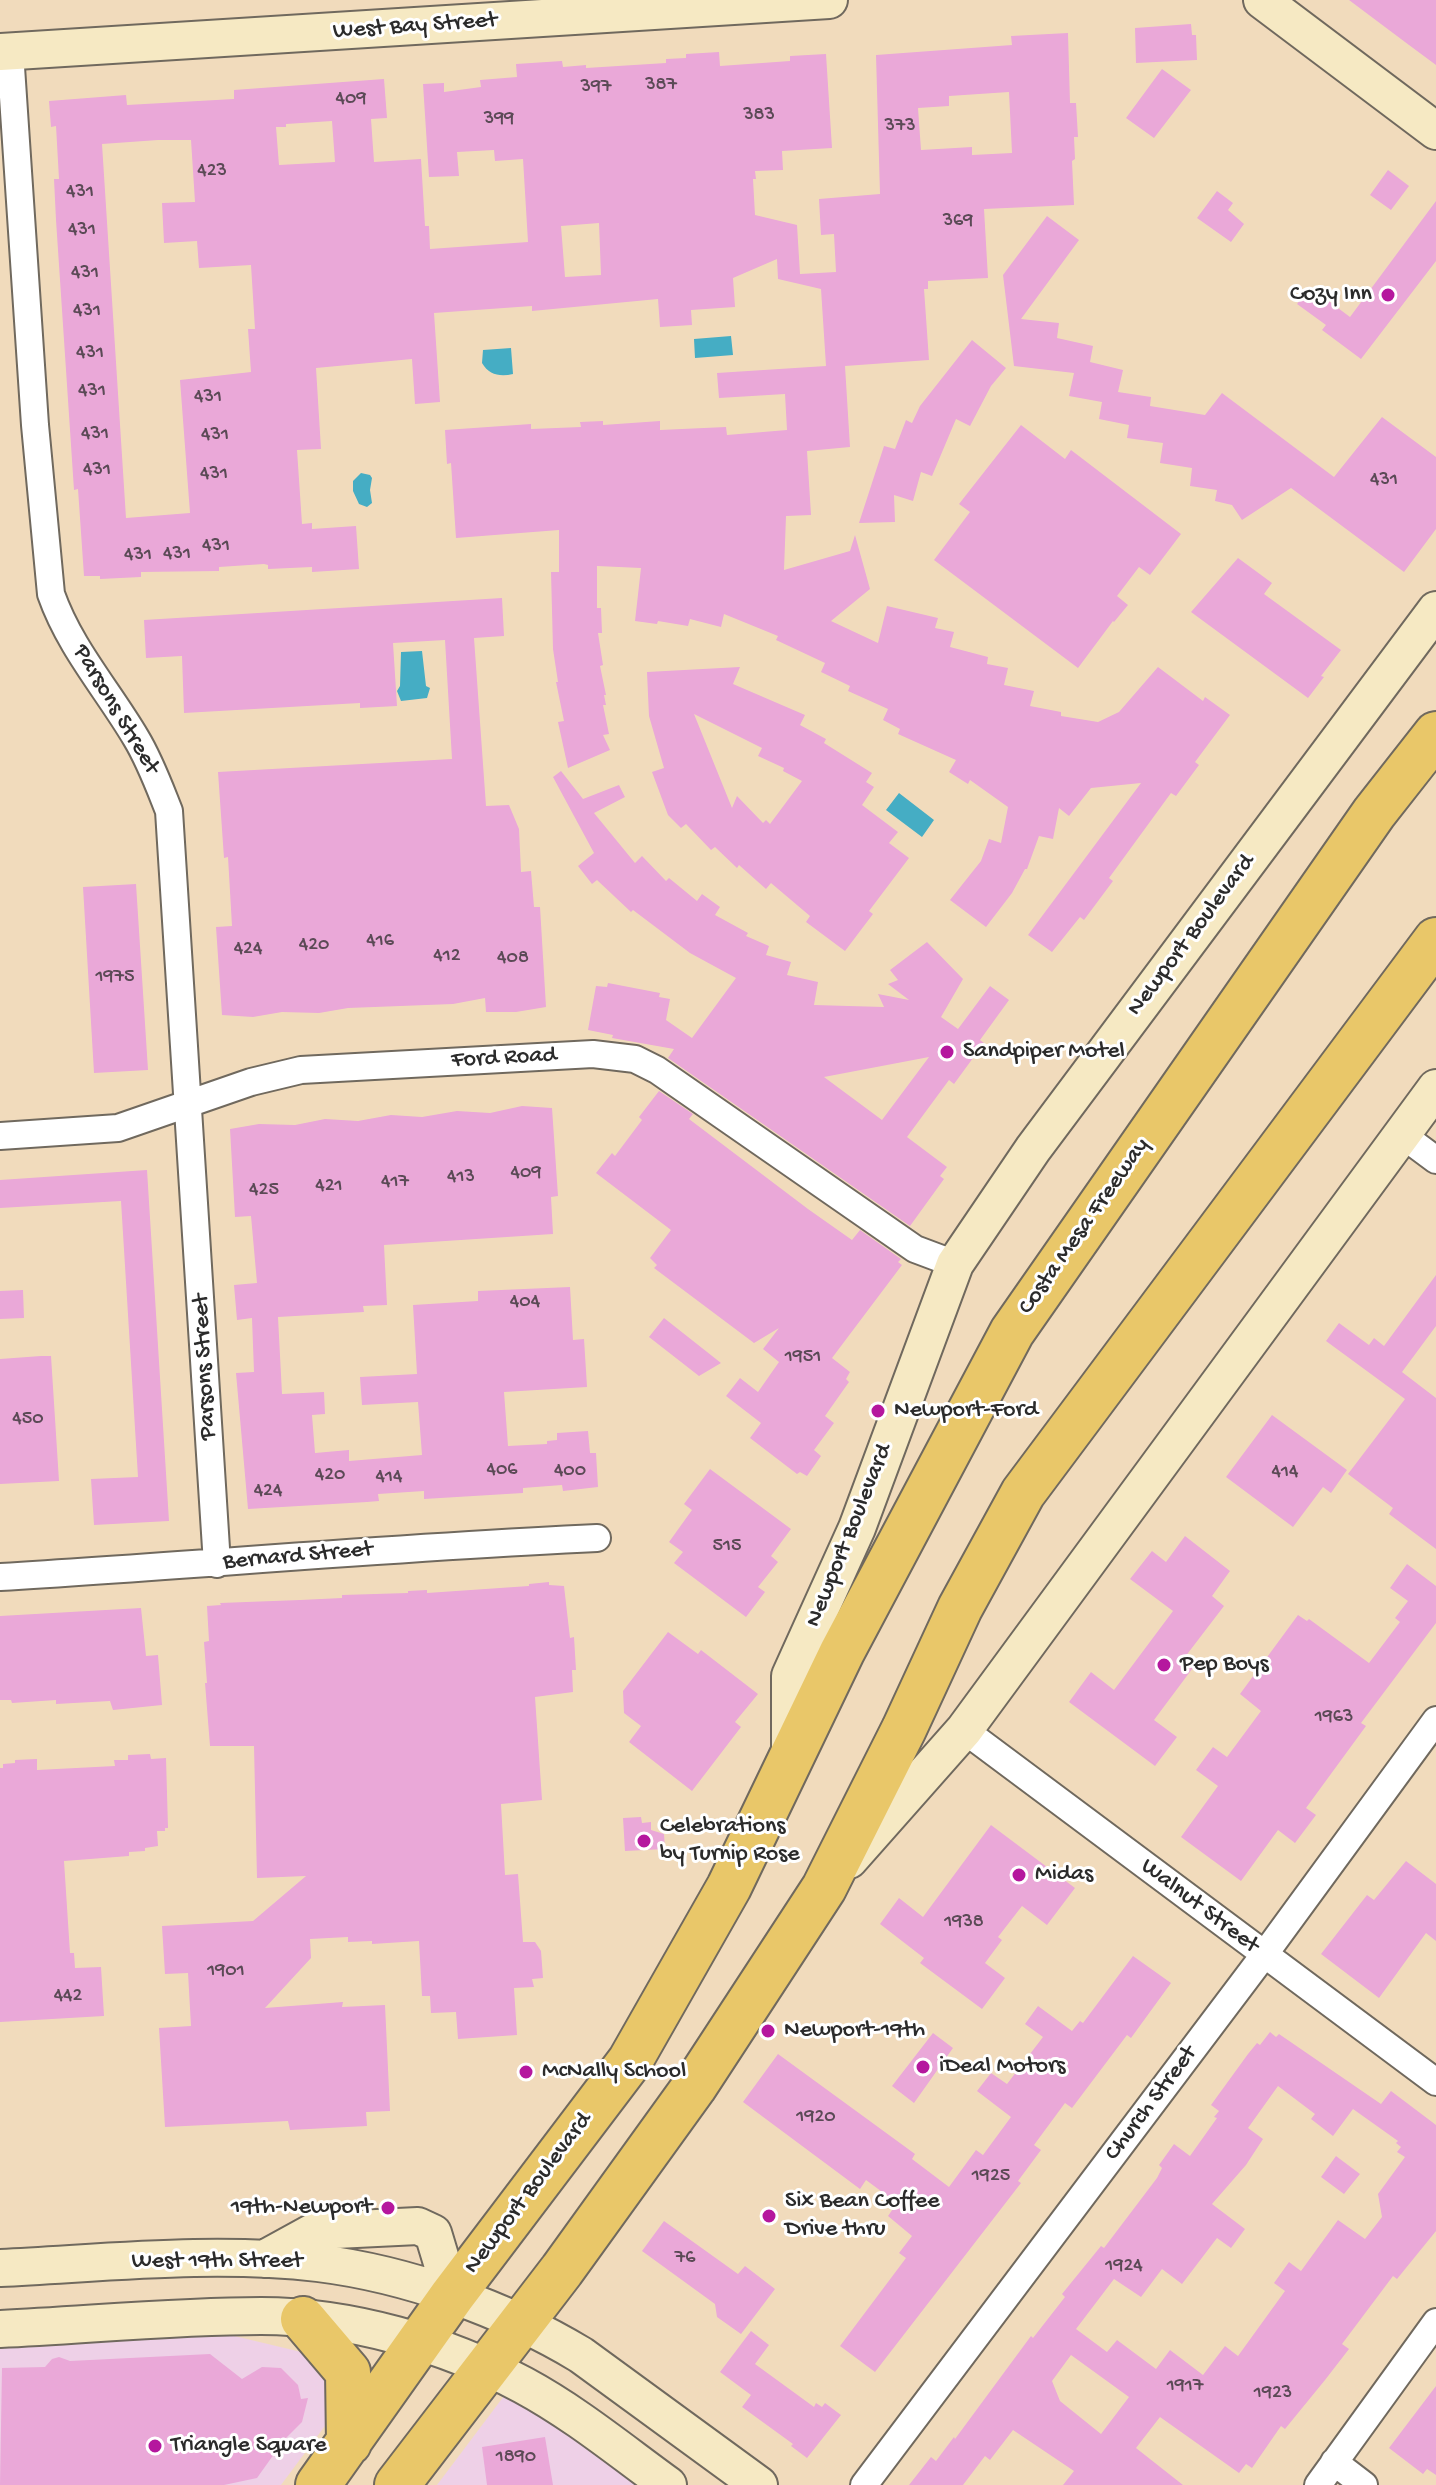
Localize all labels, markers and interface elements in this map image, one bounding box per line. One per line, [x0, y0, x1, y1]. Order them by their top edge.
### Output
street label: West Bay Street [332, 7, 498, 47]
house number: 387 [645, 74, 677, 98]
house number: 397 [581, 76, 611, 100]
house number: 409 [336, 88, 366, 112]
house number: 383 [743, 104, 775, 128]
house number: 399 [484, 108, 514, 132]
house number: 373 [884, 115, 916, 139]
house number: 423 [197, 160, 227, 184]
house number: 431 [66, 181, 94, 205]
house number: 369 [943, 210, 973, 234]
house number: 431 [68, 219, 96, 243]
house number: 431 [71, 262, 99, 286]
place label: Cozy Inn [1290, 281, 1372, 309]
marker: Cozy Inn [1379, 286, 1397, 304]
house number: 431 [73, 300, 101, 324]
house number: 431 [76, 342, 104, 366]
house number: 431 [78, 380, 106, 404]
house number: 431 [194, 386, 222, 410]
house number: 431 [81, 423, 109, 447]
house number: 431 [201, 424, 229, 448]
house number: 431 [83, 459, 111, 483]
house number: 431 [200, 463, 228, 487]
house number: 431 [1370, 469, 1398, 493]
house number: 431 [202, 535, 230, 559]
house number: 431 [163, 543, 191, 567]
house number: 431 [124, 544, 152, 568]
street label: Parsons Street [65, 640, 165, 780]
street label: Newport Boulevard [1122, 849, 1262, 1023]
house number: 416 [366, 930, 394, 954]
house number: 420 [299, 934, 329, 958]
house number: 424 [234, 938, 262, 962]
house number: 412 [433, 945, 461, 969]
house number: 408 [497, 947, 529, 971]
house number: 1975 [95, 966, 135, 990]
place label: Sandpiper Motel [963, 1038, 1125, 1066]
street label: Ford Road [451, 1042, 557, 1076]
marker: Sandpiper Motel [938, 1043, 956, 1061]
street label: Costa Mesa Freeway [1013, 1133, 1157, 1321]
house number: 409 [511, 1162, 541, 1186]
house number: 413 [447, 1166, 475, 1190]
house number: 417 [381, 1171, 409, 1195]
house number: 421 [315, 1175, 343, 1199]
house number: 425 [249, 1179, 279, 1203]
house number: 404 [510, 1291, 540, 1315]
street label: Parsons Street [188, 1293, 224, 1441]
house number: 1951 [785, 1346, 821, 1370]
place label: Newport-Ford [894, 1397, 1038, 1425]
marker: Newport-Ford [869, 1402, 887, 1420]
house number: 450 [12, 1408, 44, 1432]
street label: Newport Boulevard [800, 1440, 900, 1632]
house number: 406 [487, 1459, 517, 1483]
house number: 400 [554, 1460, 586, 1484]
house number: 414 [1271, 1461, 1299, 1485]
house number: 420 [315, 1464, 345, 1488]
house number: 414 [375, 1466, 403, 1490]
house number: 424 [254, 1480, 282, 1504]
house number: 515 [712, 1535, 742, 1559]
street label: Bernard Street [222, 1536, 374, 1578]
place label: Pep Boys [1180, 1651, 1268, 1679]
marker: Pep Boys [1155, 1656, 1173, 1674]
house number: 1963 [1315, 1706, 1353, 1730]
place label: Celebrations by Turnip Rose [660, 1813, 800, 1869]
marker: Celebrations by Turnip Rose [635, 1832, 653, 1850]
street label: Walnut Street [1134, 1853, 1264, 1961]
place label: Midas [1035, 1861, 1093, 1889]
marker: Midas [1010, 1866, 1028, 1884]
house number: 1938 [944, 1911, 984, 1935]
house number: 1901 [207, 1960, 245, 1984]
house number: 442 [54, 1985, 82, 2009]
place label: Newport-19th [784, 2017, 925, 2045]
marker: Newport-19th [759, 2022, 777, 2040]
street label: Church Street [1099, 2041, 1205, 2167]
place label: iDeal Motors [939, 2053, 1065, 2081]
place label: McNally School [542, 2058, 686, 2086]
marker: iDeal Motors [914, 2058, 932, 2076]
marker: McNally School [517, 2063, 535, 2081]
house number: 1920 [796, 2106, 836, 2130]
street label: Newport Boulevard [459, 2107, 599, 2281]
house number: 1925 [972, 2165, 1010, 2189]
place label: Six Bean Coffee Drive thru [785, 2188, 940, 2244]
place label: 19th-Newport [231, 2194, 372, 2222]
marker: 19th-Newport [379, 2199, 397, 2217]
marker: Six Bean Coffee Drive thru [760, 2207, 778, 2225]
house number: 76 [675, 2247, 695, 2271]
street label: West 19th Street [131, 2248, 303, 2276]
house number: 1924 [1105, 2255, 1143, 2279]
house number: 1917 [1167, 2375, 1203, 2399]
house number: 1923 [1254, 2382, 1292, 2406]
place label: Triangle Square [171, 2432, 327, 2460]
marker: Triangle Square [146, 2437, 164, 2455]
house number: 1890 [496, 2446, 536, 2470]

